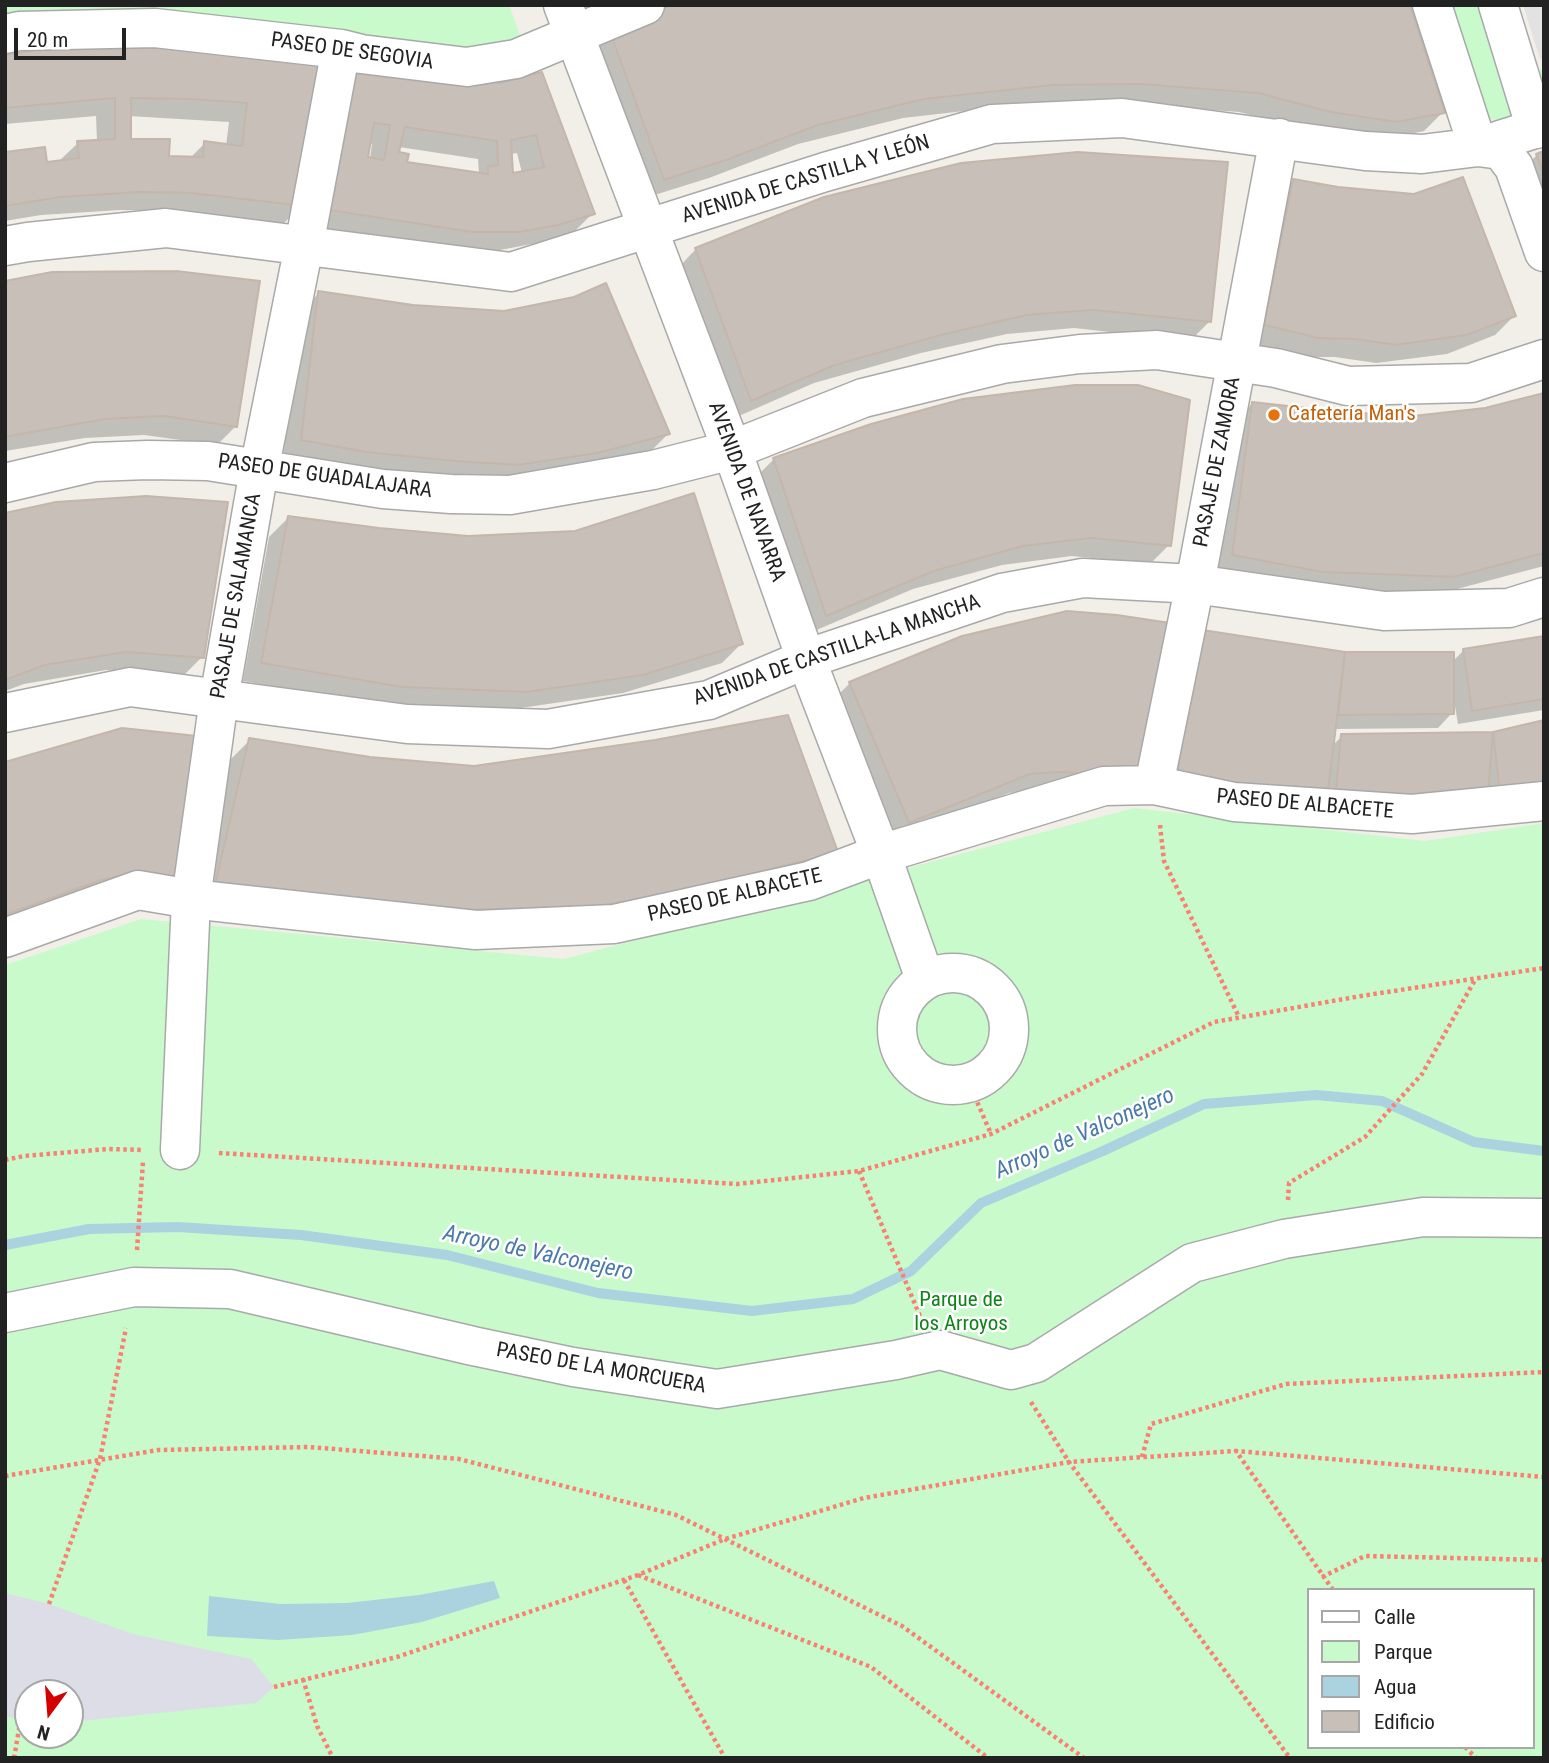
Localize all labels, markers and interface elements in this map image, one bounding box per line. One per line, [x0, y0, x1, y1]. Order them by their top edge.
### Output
scale bar [18, 14, 130, 58]
text: 20 m [27, 28, 68, 52]
street label: PASEO DE SEGOVIA [269, 28, 435, 76]
street label: AVENIDA DE CASTILLA Y LEÓN [679, 130, 933, 230]
street label: PASAJE DE ZAMORA [1189, 375, 1247, 549]
street label: AVENIDA DE NAVARRA [702, 399, 790, 585]
place label: Cafetería Man's [1288, 402, 1416, 428]
marker: Cafetería Man's [1266, 407, 1282, 423]
street label: PASEO DE GUADALAJARA [216, 449, 434, 505]
street label: PASAJE DE SALAMANCA [206, 491, 268, 701]
street label: AVENIDA DE CASTILLA-LA MANCHA [690, 590, 984, 712]
street label: PASEO DE ALBACETE [1215, 785, 1395, 825]
street label: PASEO DE ALBACETE [646, 864, 824, 928]
water label: Arroyo de Valconejero [991, 1082, 1179, 1186]
water label: Arroyo de Valconejero [441, 1220, 635, 1288]
park label: Parque de los Arroyos [914, 1288, 1008, 1338]
street label: PASEO DE LA MORCUERA [494, 1338, 708, 1400]
legend [1308, 1588, 1535, 1749]
text: Calle [1374, 1605, 1415, 1629]
text: Parque [1374, 1640, 1432, 1664]
text: Agua [1374, 1675, 1417, 1699]
north arrow [14, 1679, 84, 1749]
text: Edificio [1374, 1710, 1435, 1734]
text: N [35, 1720, 52, 1745]

